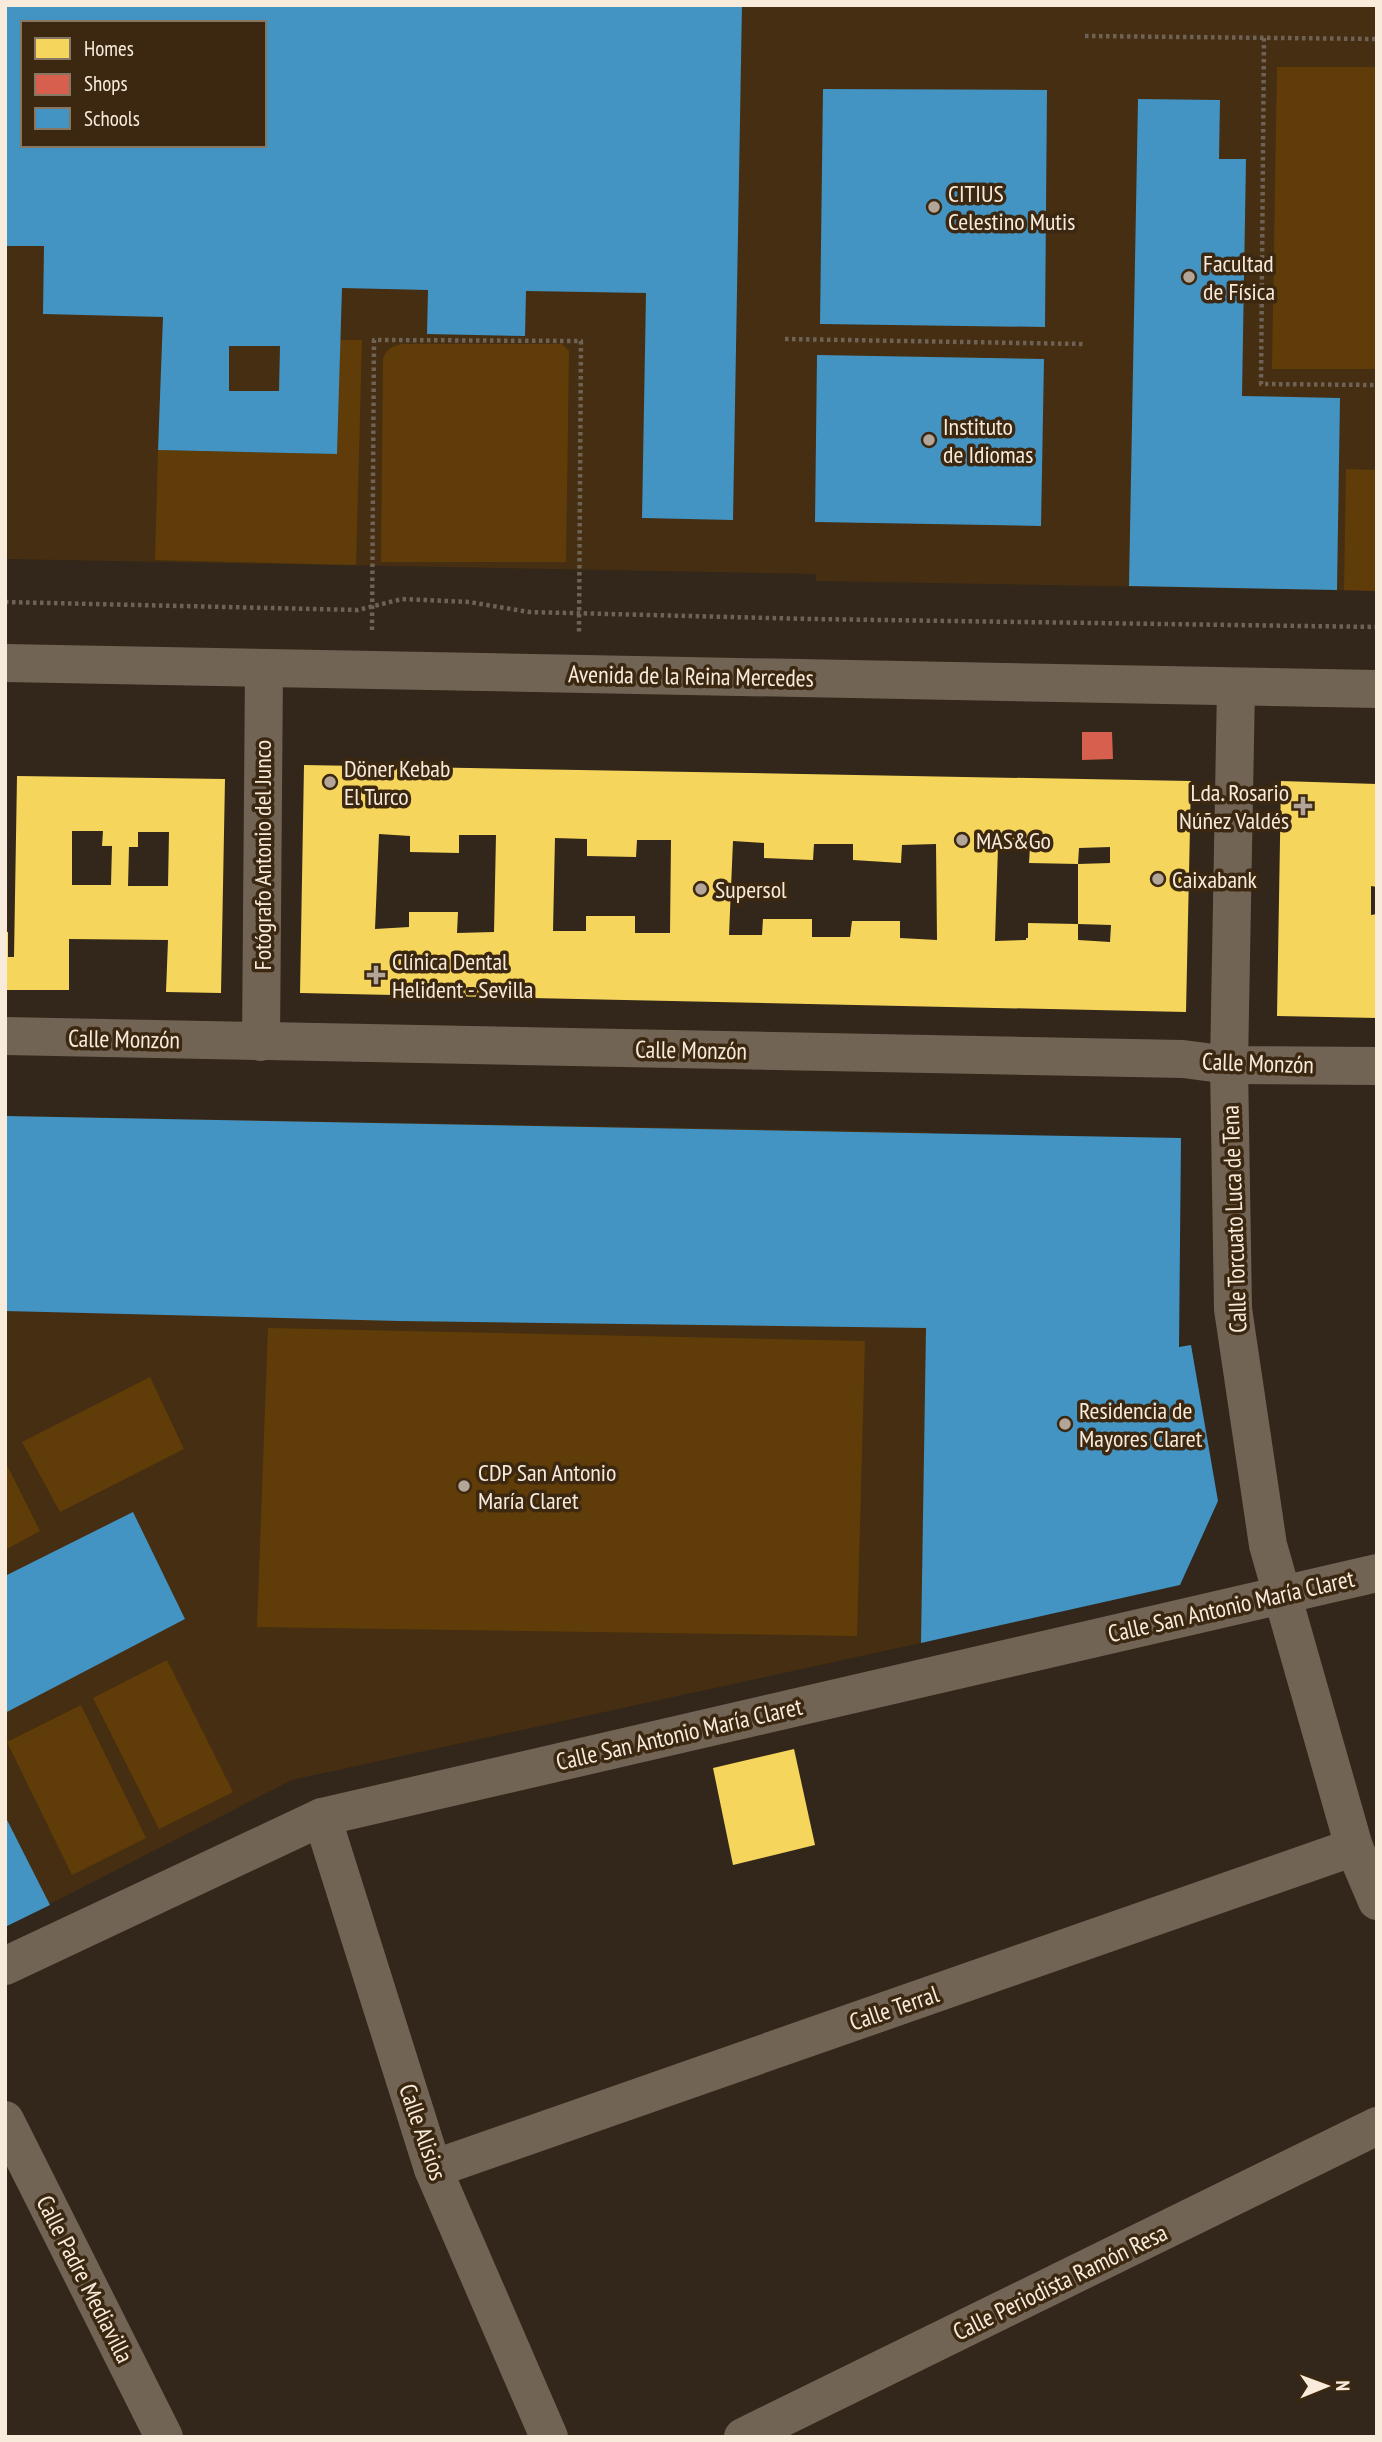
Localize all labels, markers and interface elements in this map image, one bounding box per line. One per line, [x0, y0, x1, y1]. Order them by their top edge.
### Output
legend [21, 21, 266, 147]
text: Homes [84, 35, 134, 62]
text: Shops [84, 70, 128, 97]
text: Schools [84, 105, 140, 132]
place label: CITIUS Celestino Mutis [948, 178, 1075, 237]
marker: CITIUS Celestino Mutis [926, 199, 942, 215]
place label: Facultad de Física [1203, 248, 1275, 307]
marker: Facultad de Física [1181, 269, 1197, 285]
place label: Instituto de Idiomas [943, 411, 1033, 470]
marker: Instituto de Idiomas [921, 432, 937, 448]
street label: Avenida de la Reina Mercedes [568, 658, 814, 694]
street label: Fotógrafo Antonio del Junco [247, 740, 278, 970]
place label: Döner Kebab El Turco [344, 753, 450, 812]
marker: Döner Kebab El Turco [322, 774, 338, 790]
place label: Lda. Rosario Núñez Valdés [1179, 777, 1289, 836]
marker: Lda. Rosario Núñez Valdés [1295, 798, 1311, 814]
place label: MAS&Go [976, 825, 1051, 856]
marker: MAS&Go [954, 832, 970, 848]
place label: Caixabank [1172, 864, 1258, 895]
marker: Caixabank [1150, 871, 1166, 887]
place label: Supersol [715, 874, 787, 905]
marker: Supersol [693, 881, 709, 897]
place label: Clínica Dental Helident - Sevilla [392, 946, 533, 1005]
marker: Clínica Dental Helident - Sevilla [366, 965, 386, 985]
street label: Calle Monzón [68, 1023, 180, 1055]
street label: Calle Monzón [635, 1034, 747, 1066]
street label: Calle Monzón [1202, 1046, 1314, 1080]
street label: Calle Torcuato Luca de Tena [1215, 1105, 1253, 1333]
place label: Residencia de Mayores Claret [1079, 1395, 1203, 1454]
marker: Residencia de Mayores Claret [1057, 1416, 1073, 1432]
place label: CDP San Antonio María Claret [478, 1457, 616, 1516]
marker: CDP San Antonio María Claret [456, 1478, 472, 1494]
street label: Calle San Antonio María Claret [1105, 1562, 1358, 1649]
street label: Calle San Antonio María Claret [553, 1690, 806, 1777]
street label: Calle Terral [845, 1978, 943, 2038]
street label: Calle Alisios [392, 2080, 454, 2184]
street label: Calle Padre Mediavilla [29, 2190, 141, 2368]
street label: Calle Periodista Ramón Resa [948, 2217, 1172, 2347]
north arrow [1291, 2351, 1361, 2421]
text: N [1331, 2380, 1355, 2391]

